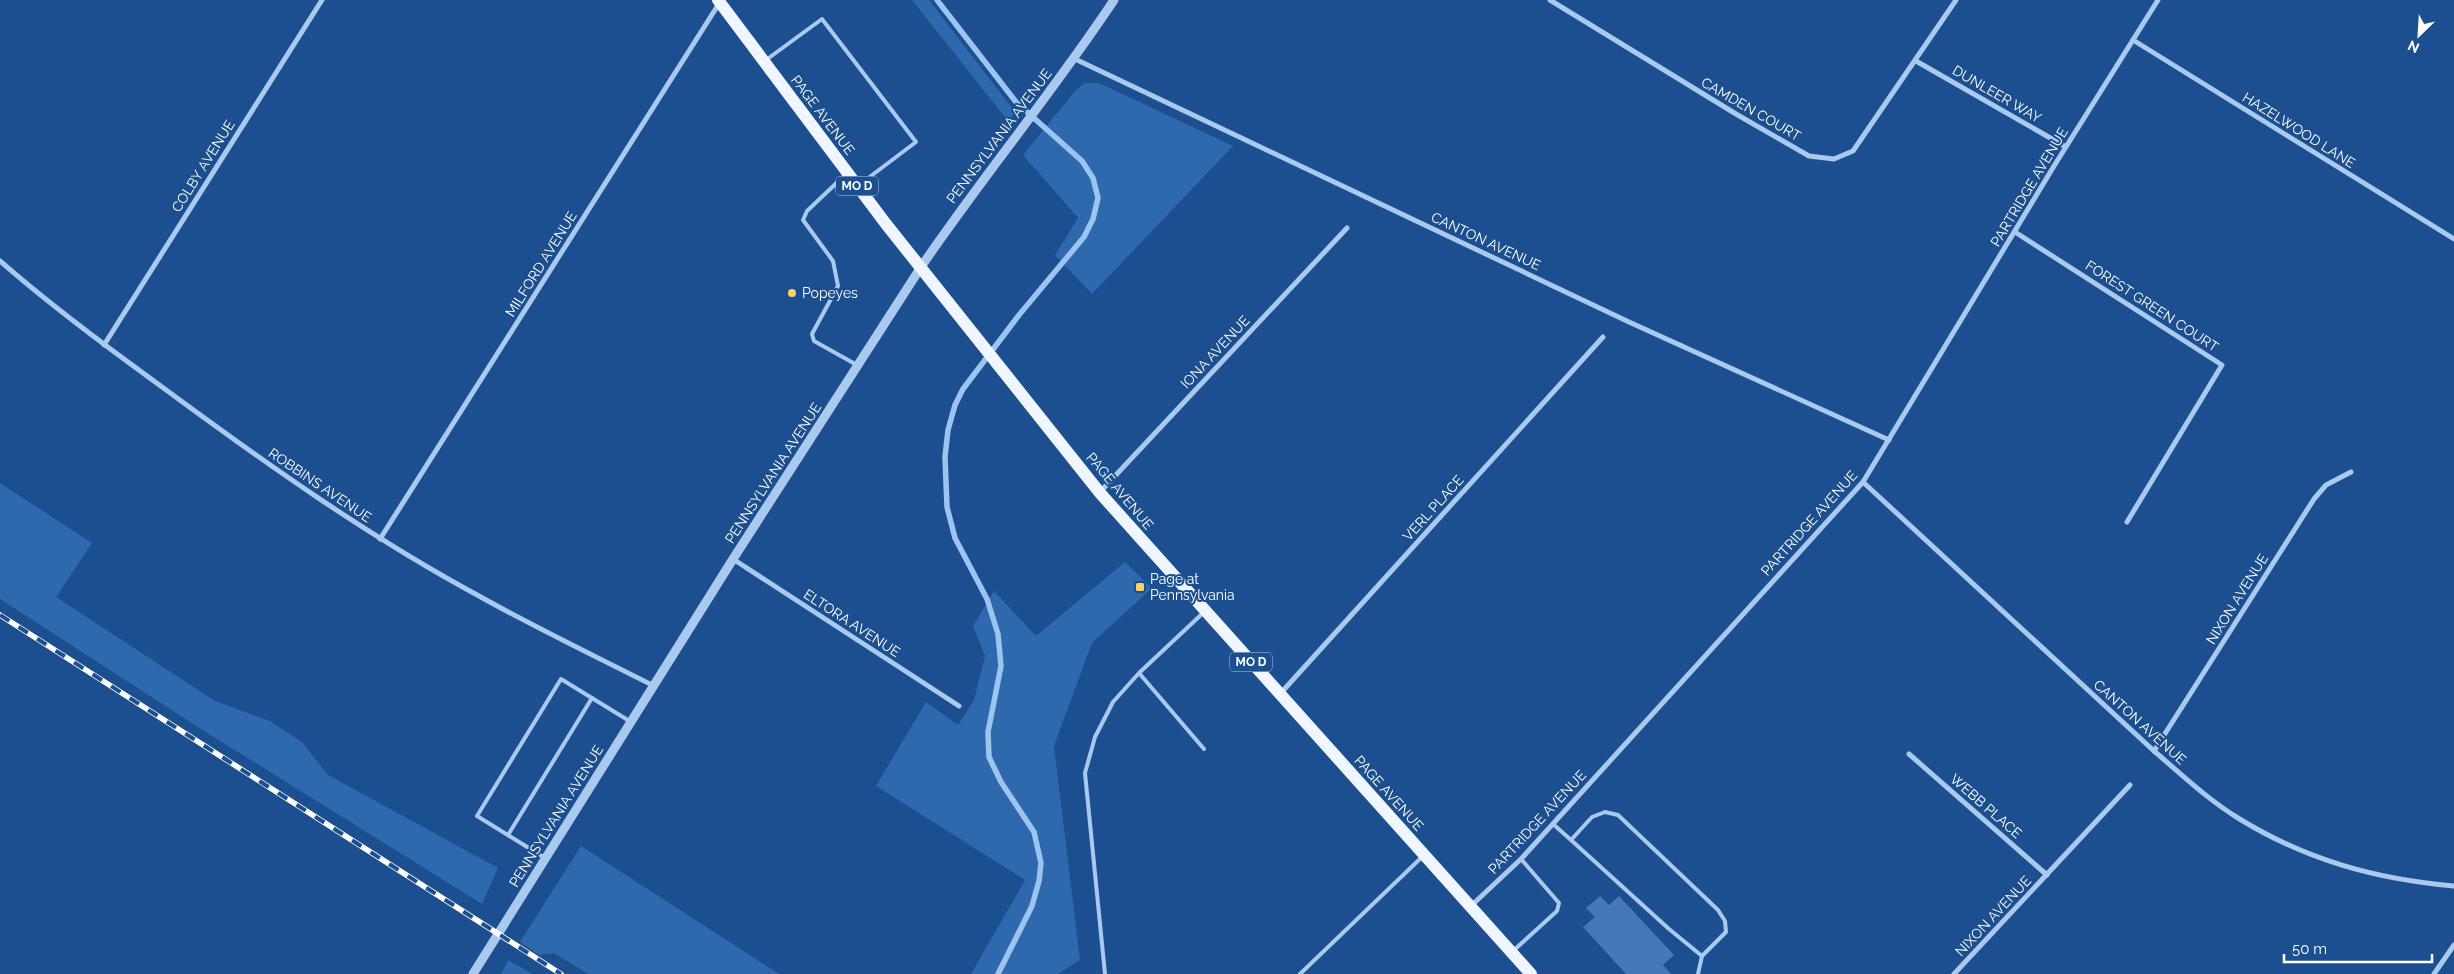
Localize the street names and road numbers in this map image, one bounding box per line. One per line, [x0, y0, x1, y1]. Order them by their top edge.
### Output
street label: DUNLEER WAY [1950, 62, 2044, 126]
street label: PENNSYLVANIA AVENUE [943, 66, 1055, 206]
street label: PAGE AVENUE [788, 72, 858, 158]
street label: CAMDEN COURT [1698, 74, 1804, 144]
street label: HAZELWOOD LANE [2240, 89, 2358, 171]
street label: COLBY AVENUE [168, 117, 238, 215]
street label: PARTRIDGE AVENUE [1987, 125, 2071, 249]
road number: MO D [836, 177, 878, 196]
street label: MILFORD AVENUE [502, 208, 580, 320]
street label: CANTON AVENUE [1429, 209, 1543, 273]
street label: FOREST GREEN COURT [2083, 257, 2222, 355]
street label: IONA AVENUE [1177, 312, 1253, 392]
street label: PENNSYLVANIA AVENUE [722, 400, 824, 546]
street label: ROBBINS AVENUE [265, 445, 375, 525]
street label: PAGE AVENUE [1083, 449, 1157, 533]
street label: PARTRIDGE AVENUE [1758, 467, 1860, 579]
street label: VERL PLACE [1399, 472, 1467, 544]
street label: NIXON AVENUE [2203, 551, 2271, 647]
street label: ELTORA AVENUE [801, 586, 903, 660]
road number: MO D [1230, 652, 1272, 672]
street label: CANTON AVENUE [2090, 676, 2190, 768]
street label: PENNSYLVANIA AVENUE [506, 742, 606, 890]
street label: PAGE AVENUE [1351, 752, 1427, 834]
street label: PARTRIDGE AVENUE [1485, 767, 1589, 877]
street label: WEBB PLACE [1947, 771, 2025, 841]
street label: NIXON AVENUE [1952, 873, 2034, 959]

